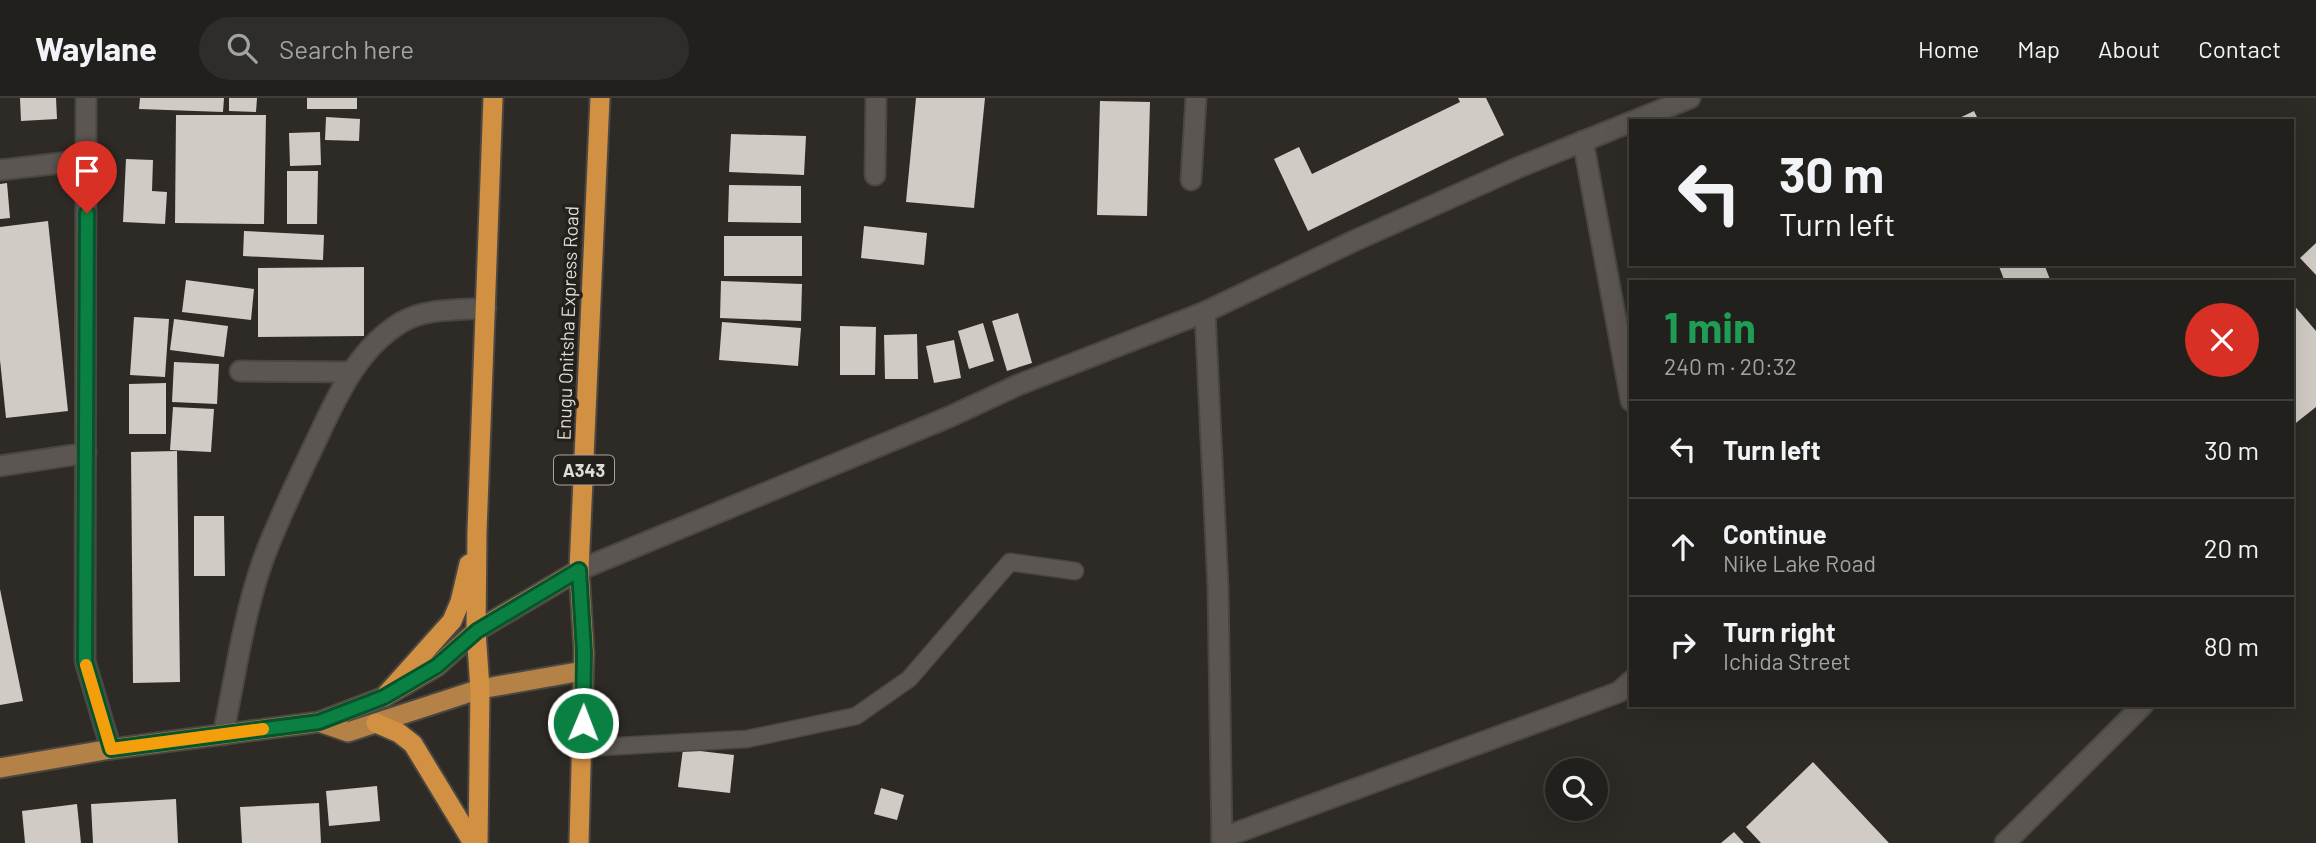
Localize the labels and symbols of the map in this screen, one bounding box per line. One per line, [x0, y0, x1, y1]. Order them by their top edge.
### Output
pin [57, 141, 117, 213]
street label: Enugu Onitsha Express Road [551, 205, 583, 441]
road number: A343 [554, 456, 614, 484]
position arrow [546, 686, 620, 760]

